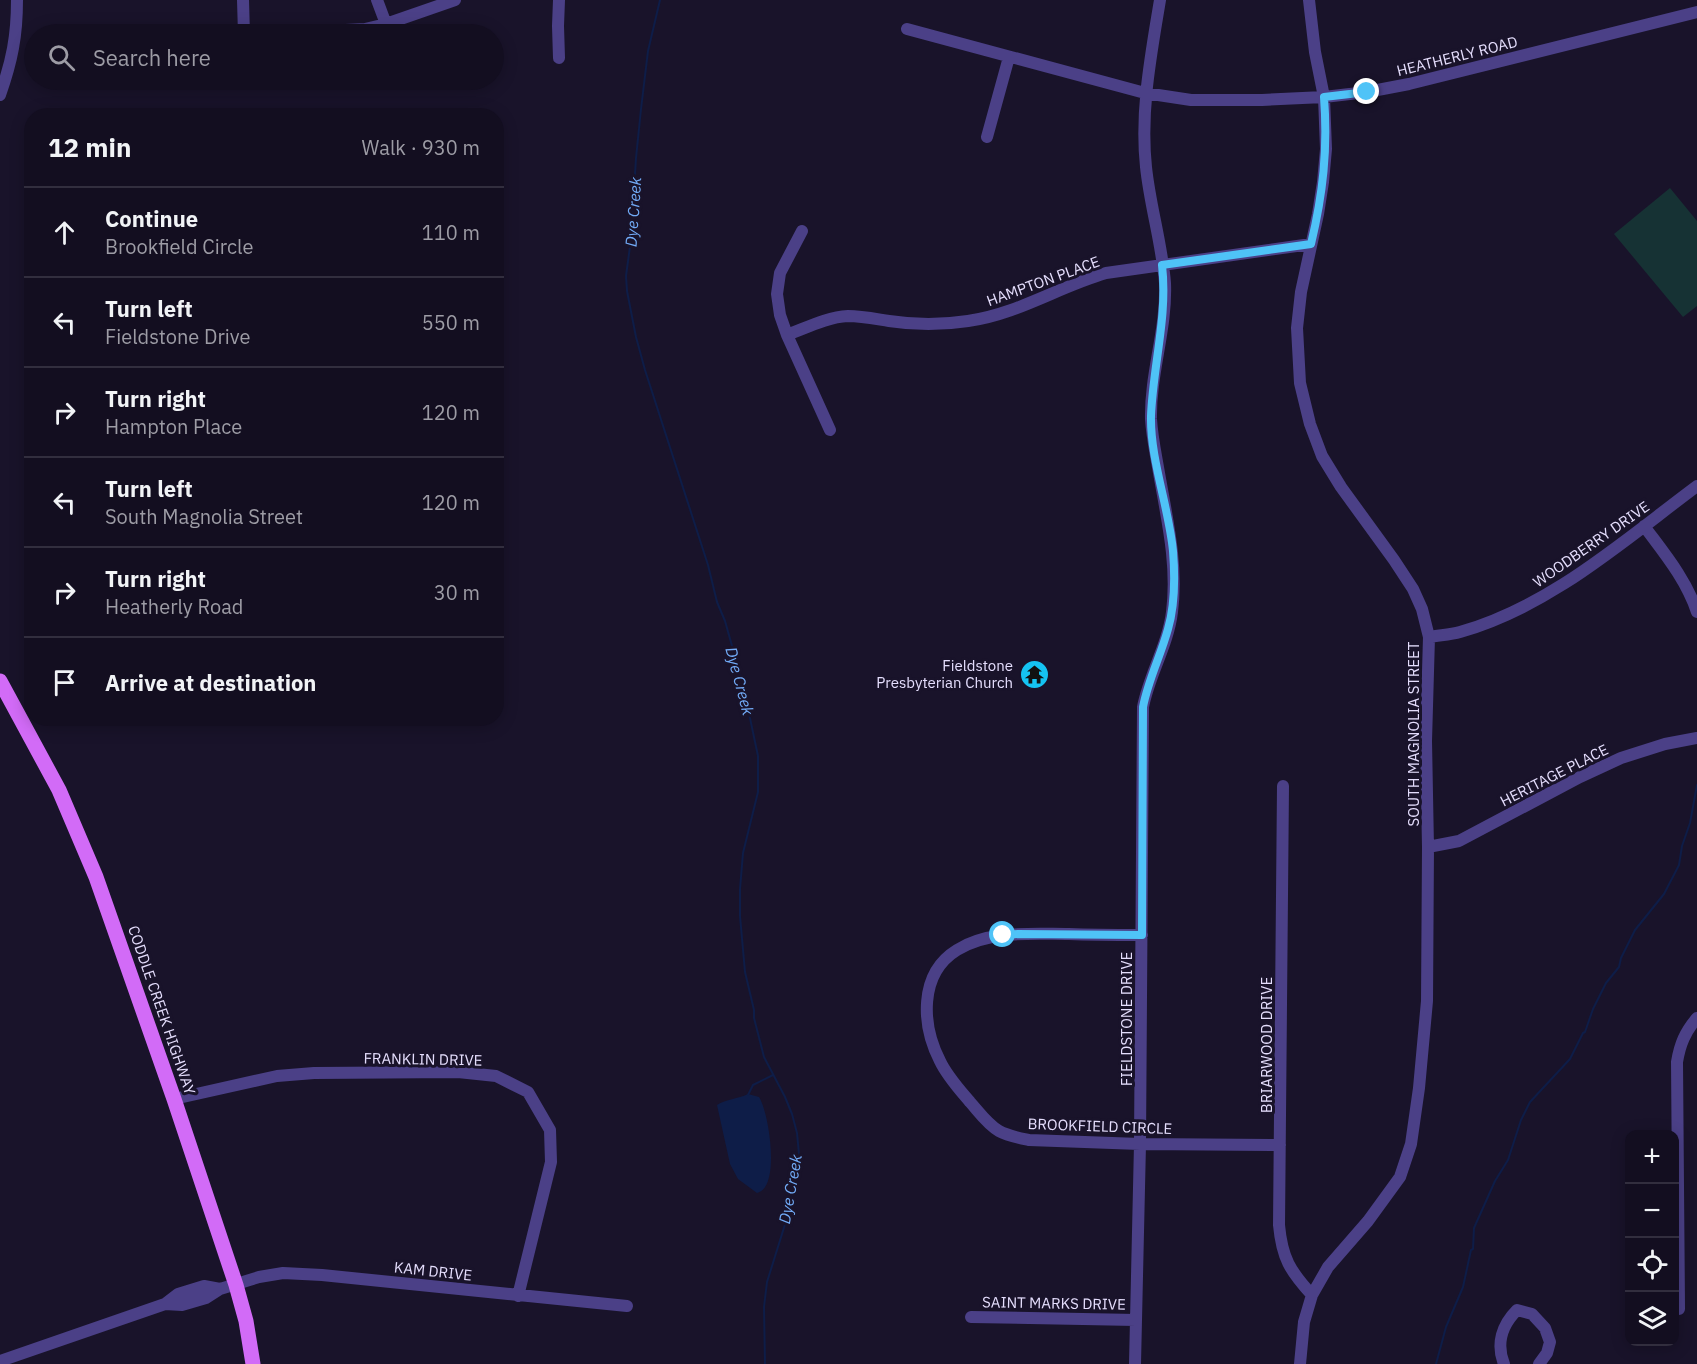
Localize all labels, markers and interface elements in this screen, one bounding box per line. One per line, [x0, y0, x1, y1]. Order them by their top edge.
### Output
search box [24, 24, 504, 90]
street label: HEATHERLY ROAD [1395, 32, 1519, 80]
icon: search [45, 41, 78, 74]
text: Search here [93, 43, 211, 72]
route end [1353, 78, 1379, 104]
text: 12 min [48, 130, 132, 164]
text: Walk · 930 m [362, 134, 480, 161]
water label: Dye Creek [621, 176, 645, 248]
text: Continue [105, 204, 198, 233]
icon: ahead [48, 216, 81, 249]
text: 110 m [422, 219, 480, 246]
text: Brookfield Circle [105, 233, 253, 260]
street label: HAMPTON PLACE [984, 252, 1102, 310]
text: Turn left [105, 294, 193, 323]
icon: left [48, 306, 81, 339]
text: 550 m [422, 309, 480, 336]
text: Fieldstone Drive [105, 323, 250, 350]
text: Turn right [105, 384, 206, 413]
icon: right [48, 396, 81, 429]
text: 120 m [422, 399, 480, 426]
text: Hampton Place [105, 413, 242, 440]
text: Turn left [105, 474, 193, 503]
icon: left [48, 486, 81, 519]
text: 120 m [422, 489, 480, 516]
street label: WOODBERRY DRIVE [1529, 497, 1653, 591]
text: South Magnolia Street [105, 503, 303, 530]
text: Turn right [105, 564, 206, 593]
icon: right [48, 576, 81, 609]
text: 30 m [434, 579, 480, 606]
text: Heatherly Road [105, 593, 243, 620]
street label: SOUTH MAGNOLIA STREET [1404, 641, 1423, 826]
water label: Dye Creek [721, 645, 759, 718]
place label: Fieldstone Presbyterian Church [876, 656, 1013, 692]
temple icon: Fieldstone Presbyterian Church [1018, 658, 1050, 690]
icon: arrive [48, 666, 81, 699]
text: Arrive at destination [105, 668, 316, 697]
street label: HERITAGE PLACE [1497, 740, 1611, 810]
route start [989, 921, 1015, 947]
street label: CODDLE CREEK HIGHWAY [124, 923, 200, 1097]
street label: FIELDSTONE DRIVE [1117, 952, 1136, 1086]
street label: BRIARWOOD DRIVE [1257, 977, 1276, 1113]
street label: FRANKLIN DRIVE [363, 1048, 483, 1070]
street label: BROOKFIELD CIRCLE [1027, 1114, 1173, 1138]
map controls [1625, 1130, 1679, 1346]
button: + [1625, 1130, 1679, 1184]
water label: Dye Creek [774, 1152, 806, 1225]
button: − [1625, 1184, 1679, 1238]
button: locate [1625, 1238, 1679, 1292]
street label: KAM DRIVE [393, 1257, 473, 1285]
street label: SAINT MARKS DRIVE [982, 1292, 1126, 1314]
button: layers [1625, 1292, 1679, 1346]

